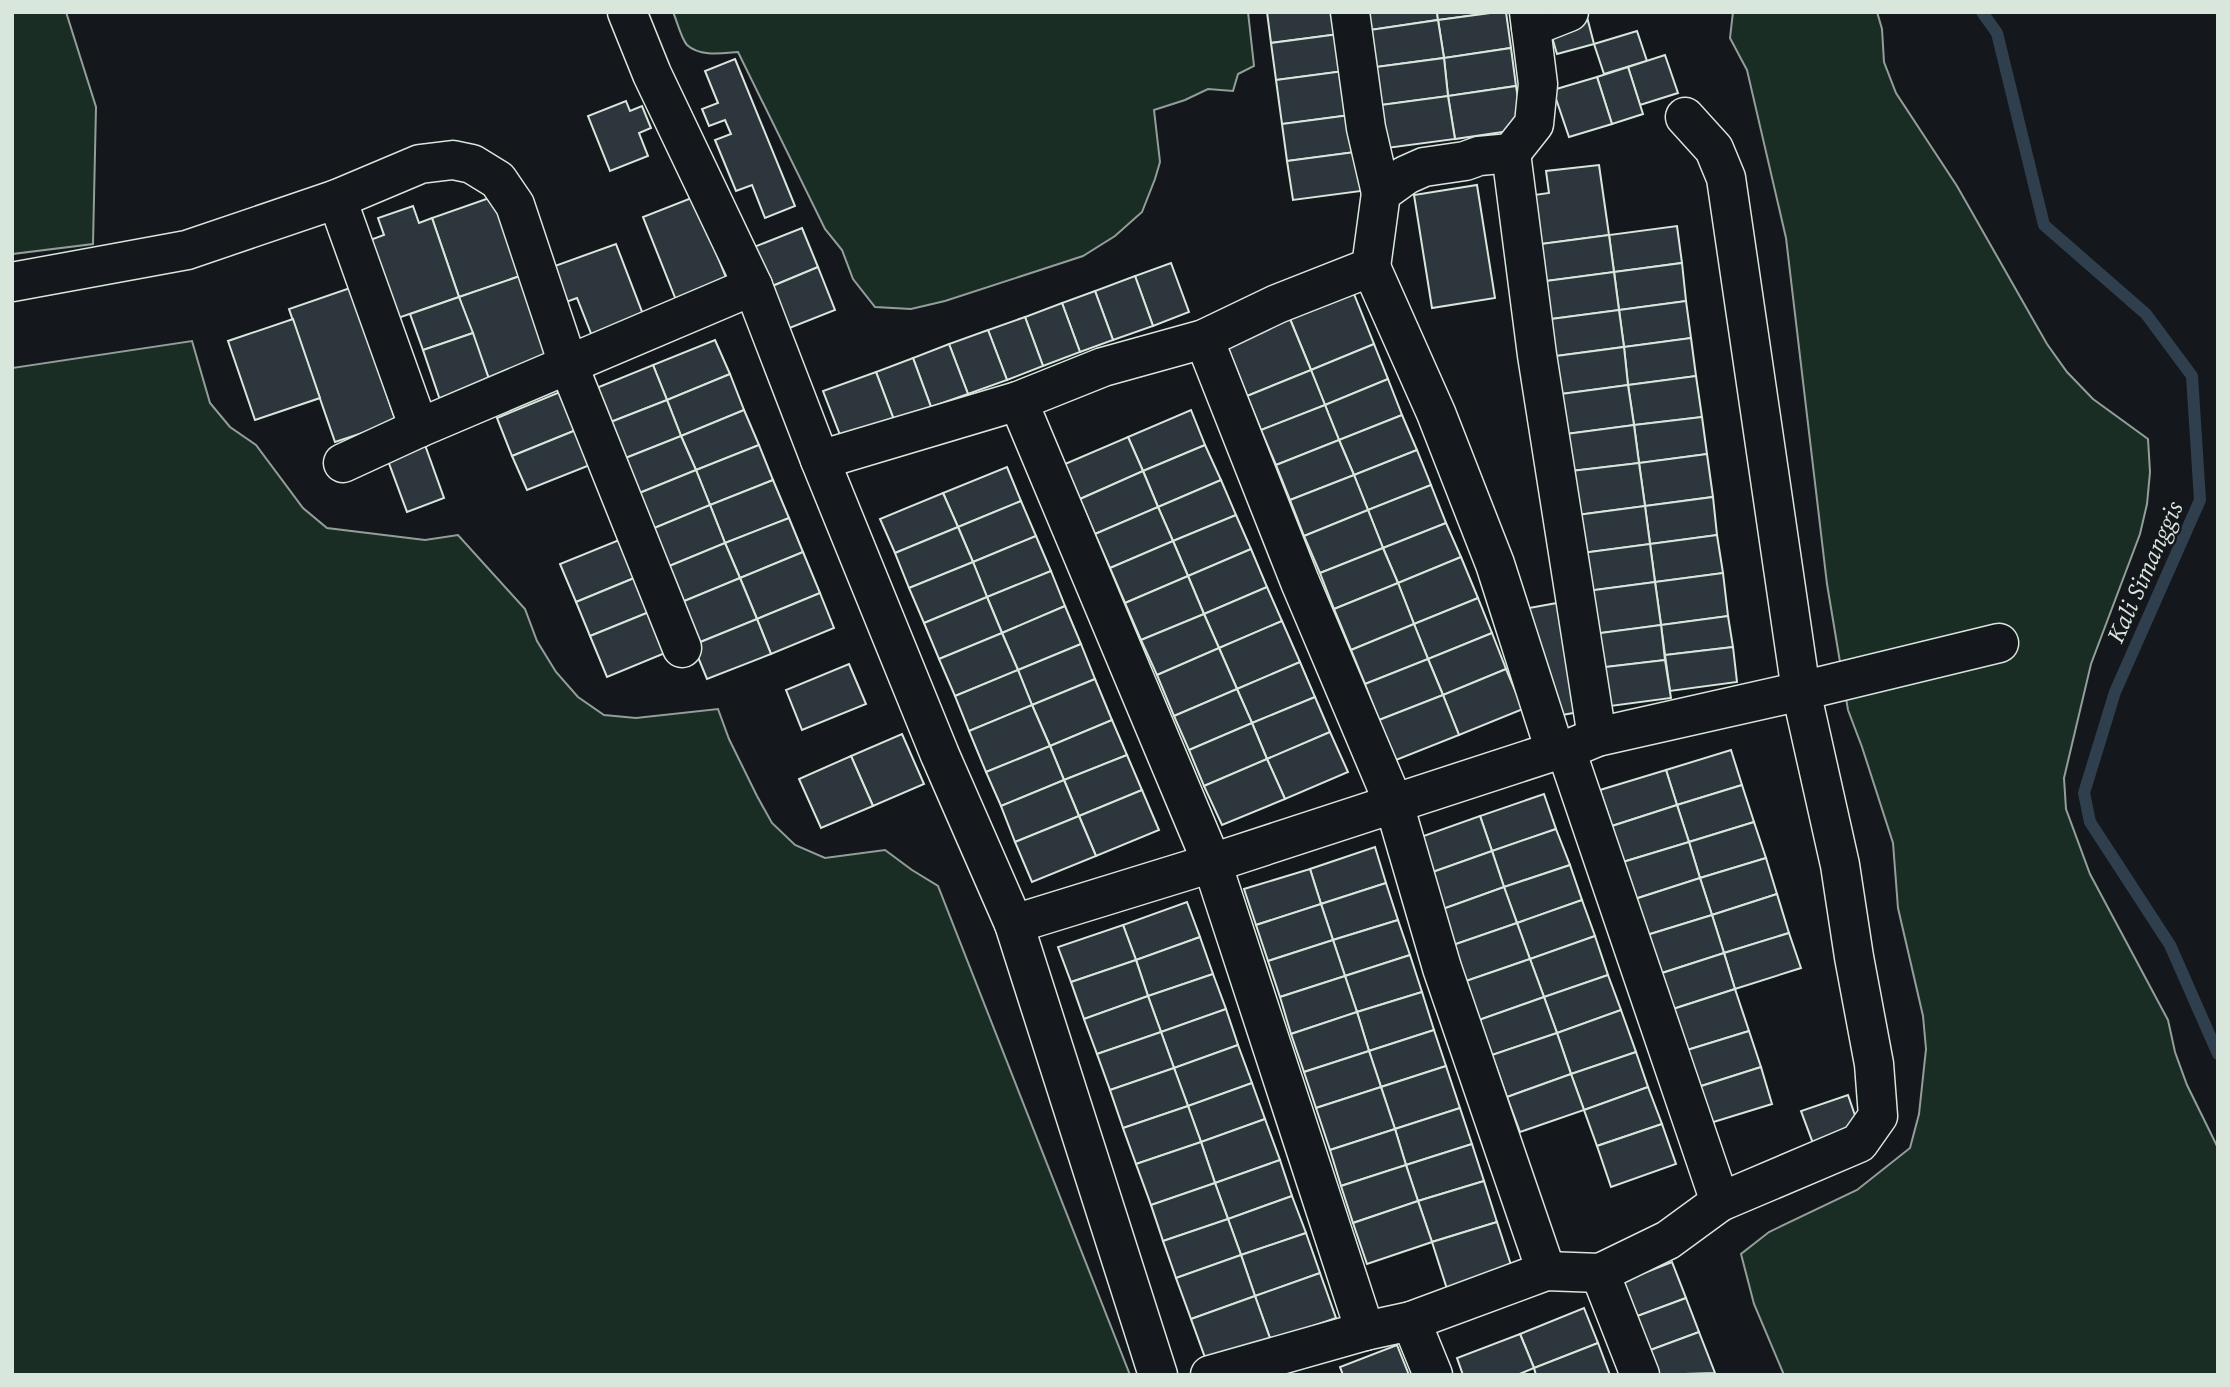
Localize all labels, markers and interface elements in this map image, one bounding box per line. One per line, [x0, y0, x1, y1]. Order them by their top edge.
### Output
water label: Kali Simanggis [2098, 496, 2191, 649]

